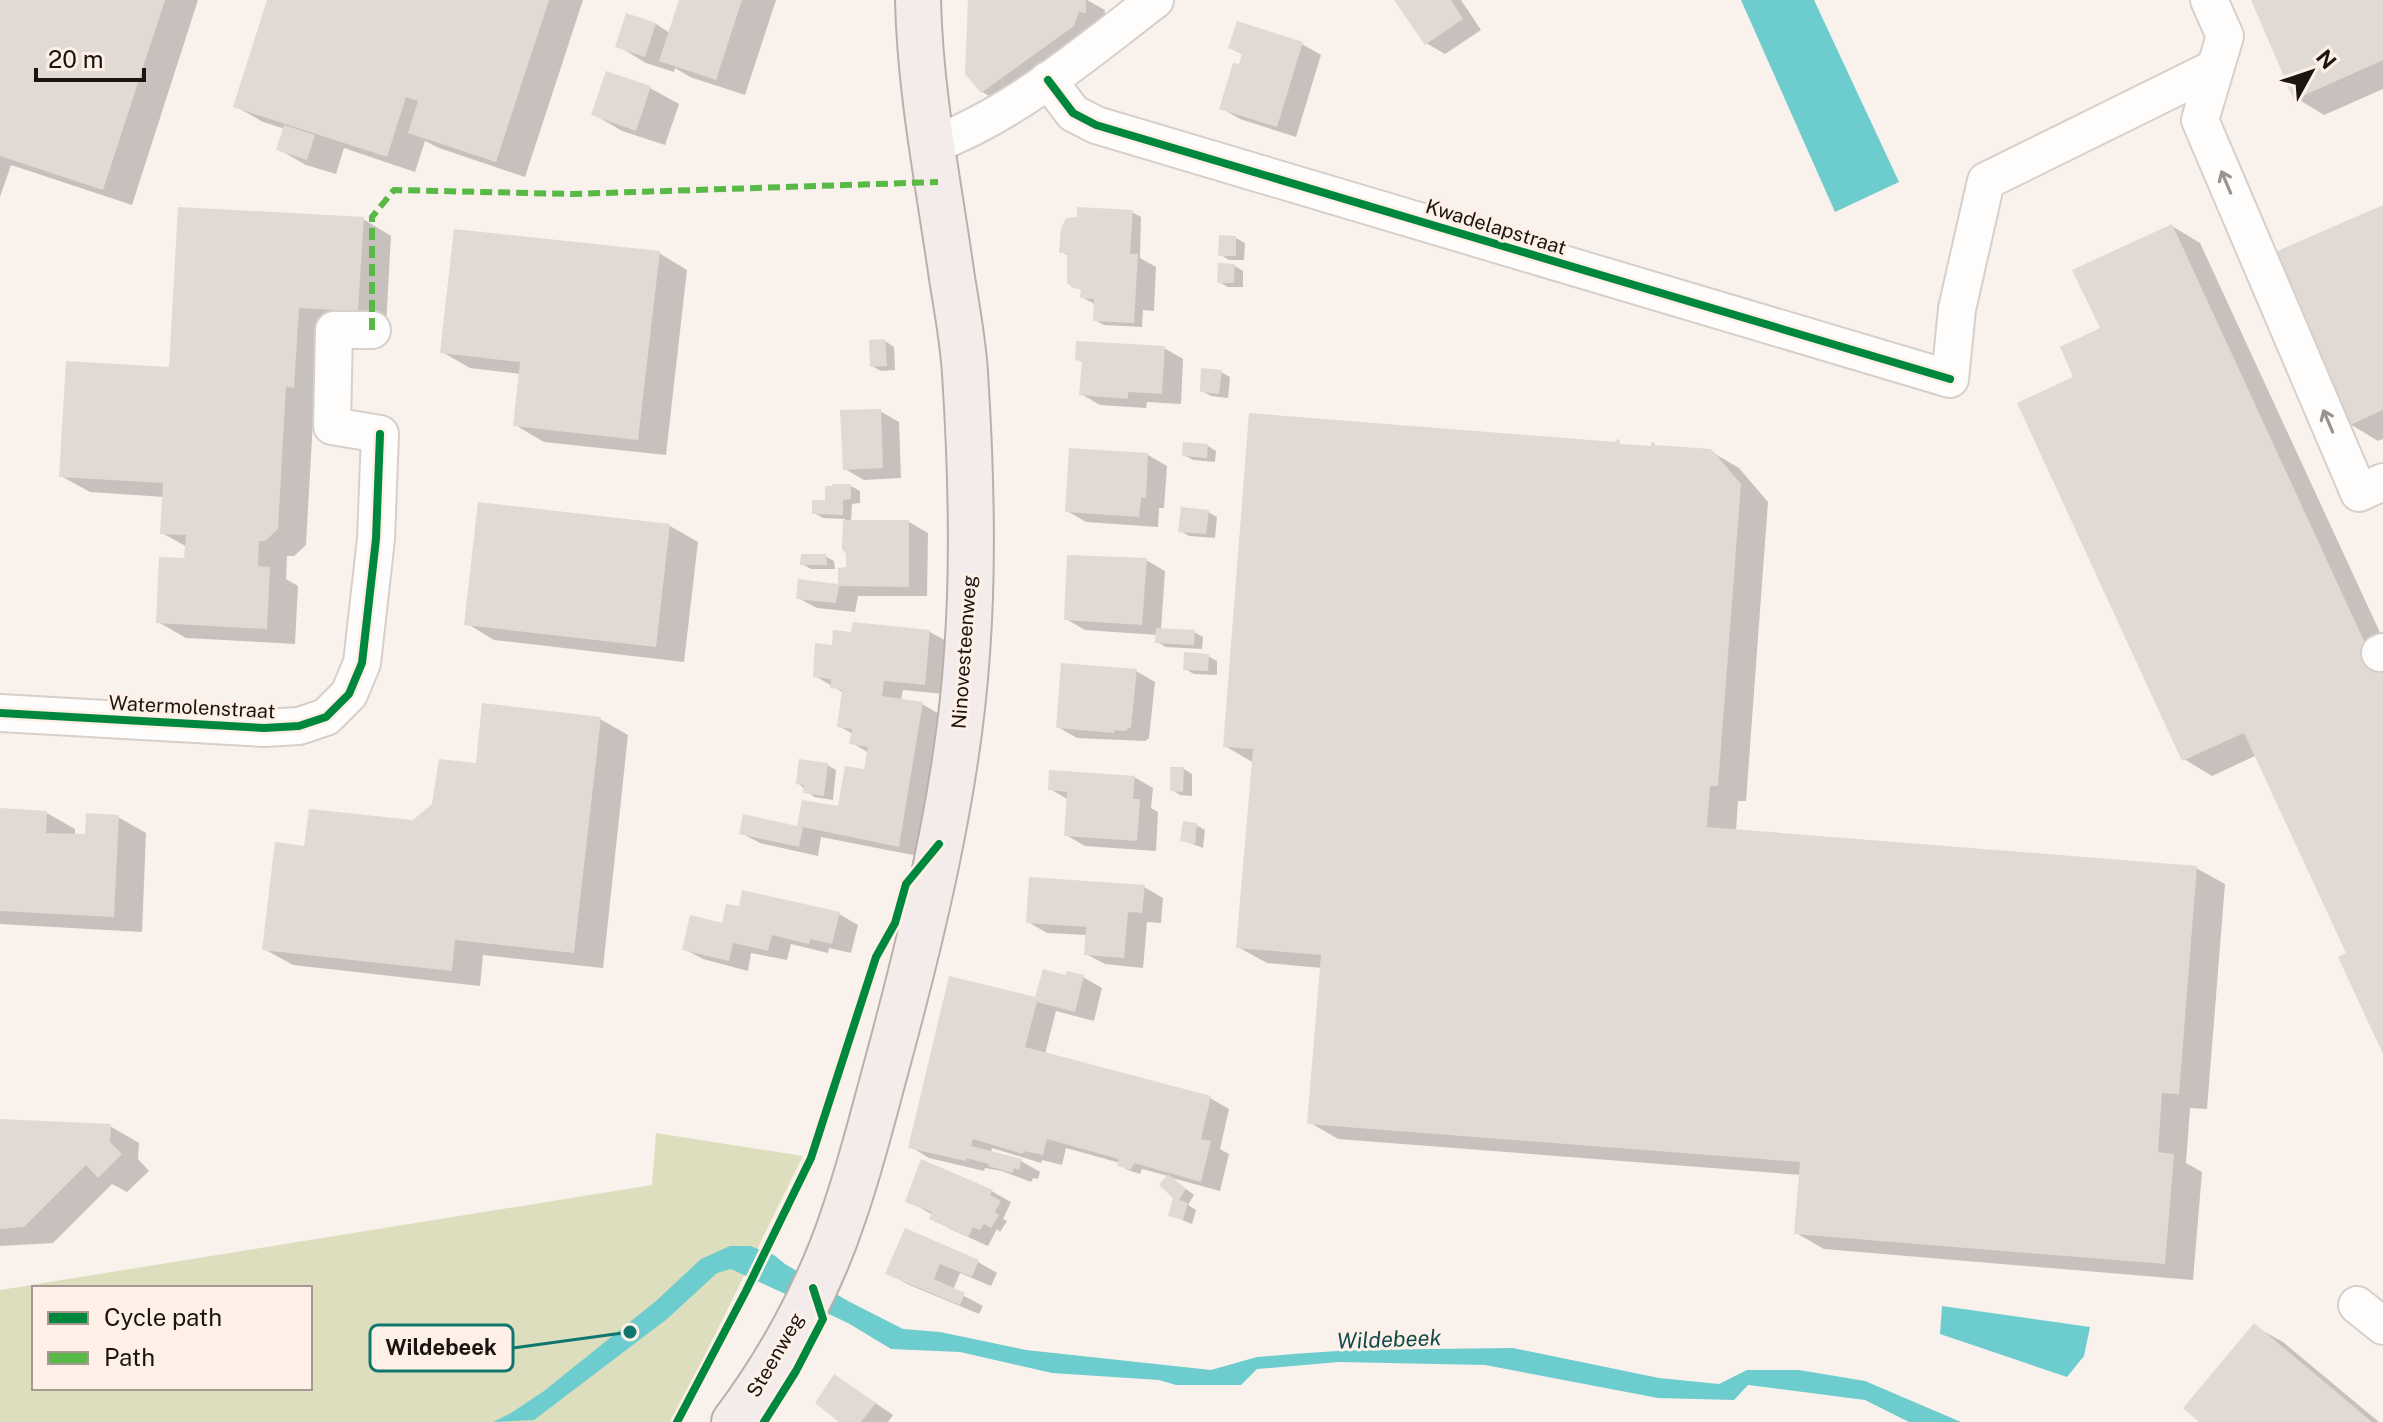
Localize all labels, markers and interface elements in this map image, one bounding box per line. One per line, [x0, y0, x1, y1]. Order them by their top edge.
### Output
scale bar [36, 32, 144, 82]
north arrow [2271, 32, 2351, 112]
text: N [2311, 44, 2342, 74]
text: 20 m [48, 45, 104, 73]
one-way arrow [2218, 170, 2233, 195]
street label: Kwadelapstraat [1423, 194, 1569, 260]
one-way arrow [2320, 409, 2335, 434]
street label: Ninovesteenweg [947, 574, 981, 730]
street label: Watermolenstraat [108, 691, 276, 723]
legend [32, 1286, 312, 1390]
text: Cycle path [104, 1303, 222, 1331]
street label: Steenweg [741, 1309, 809, 1401]
water label: Wildebeek [1336, 1324, 1442, 1354]
callout: Wildebeek [370, 1325, 513, 1371]
text: Wildebeek [385, 1334, 497, 1360]
text: Path [104, 1343, 155, 1371]

